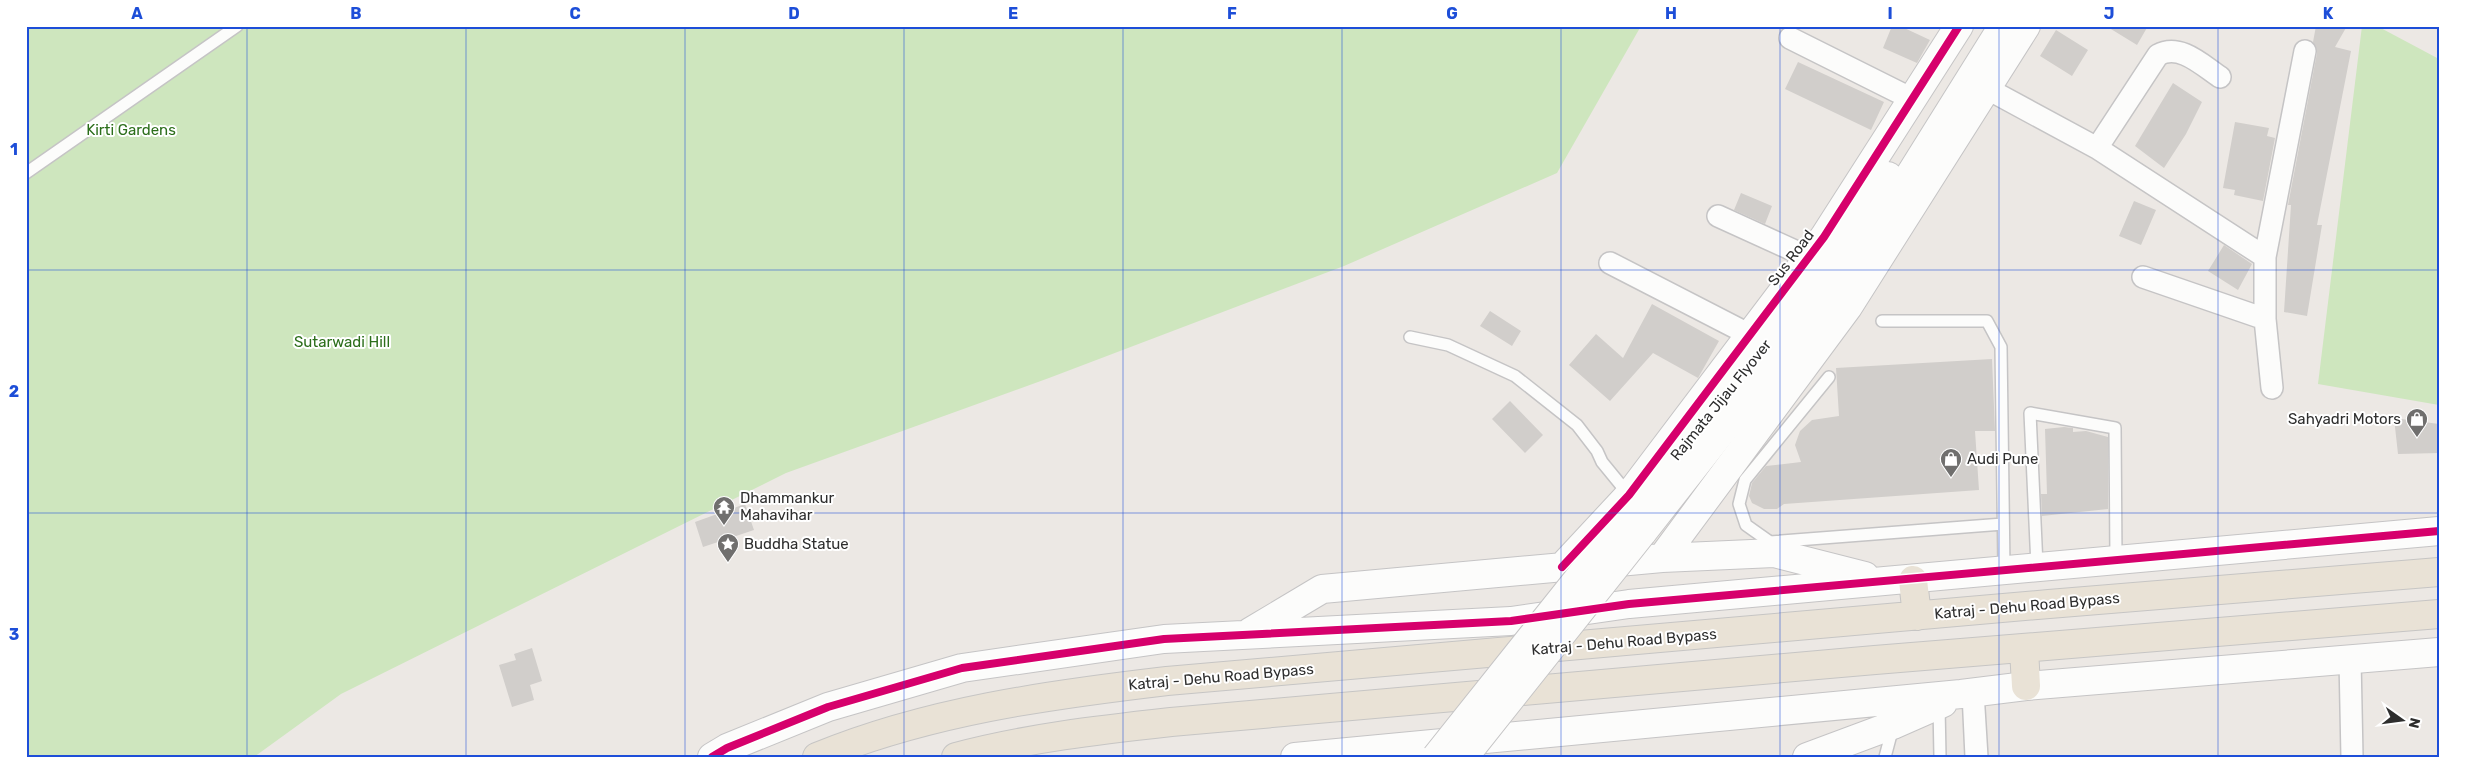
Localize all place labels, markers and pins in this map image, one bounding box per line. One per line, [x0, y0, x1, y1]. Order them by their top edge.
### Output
shop icon: Sahyadri Motors [2405, 407, 2429, 438]
place label: Sahyadri Motors [2288, 410, 2401, 428]
shop icon: Audi Pune [1939, 447, 1963, 478]
place label: Audi Pune [1967, 450, 2038, 468]
place label: Dhammankur Mahavihar [740, 489, 835, 524]
temple icon: Dhammankur Mahavihar [712, 495, 736, 526]
place icon: Buddha Statue [716, 532, 740, 563]
place label: Buddha Statue [744, 535, 849, 553]

